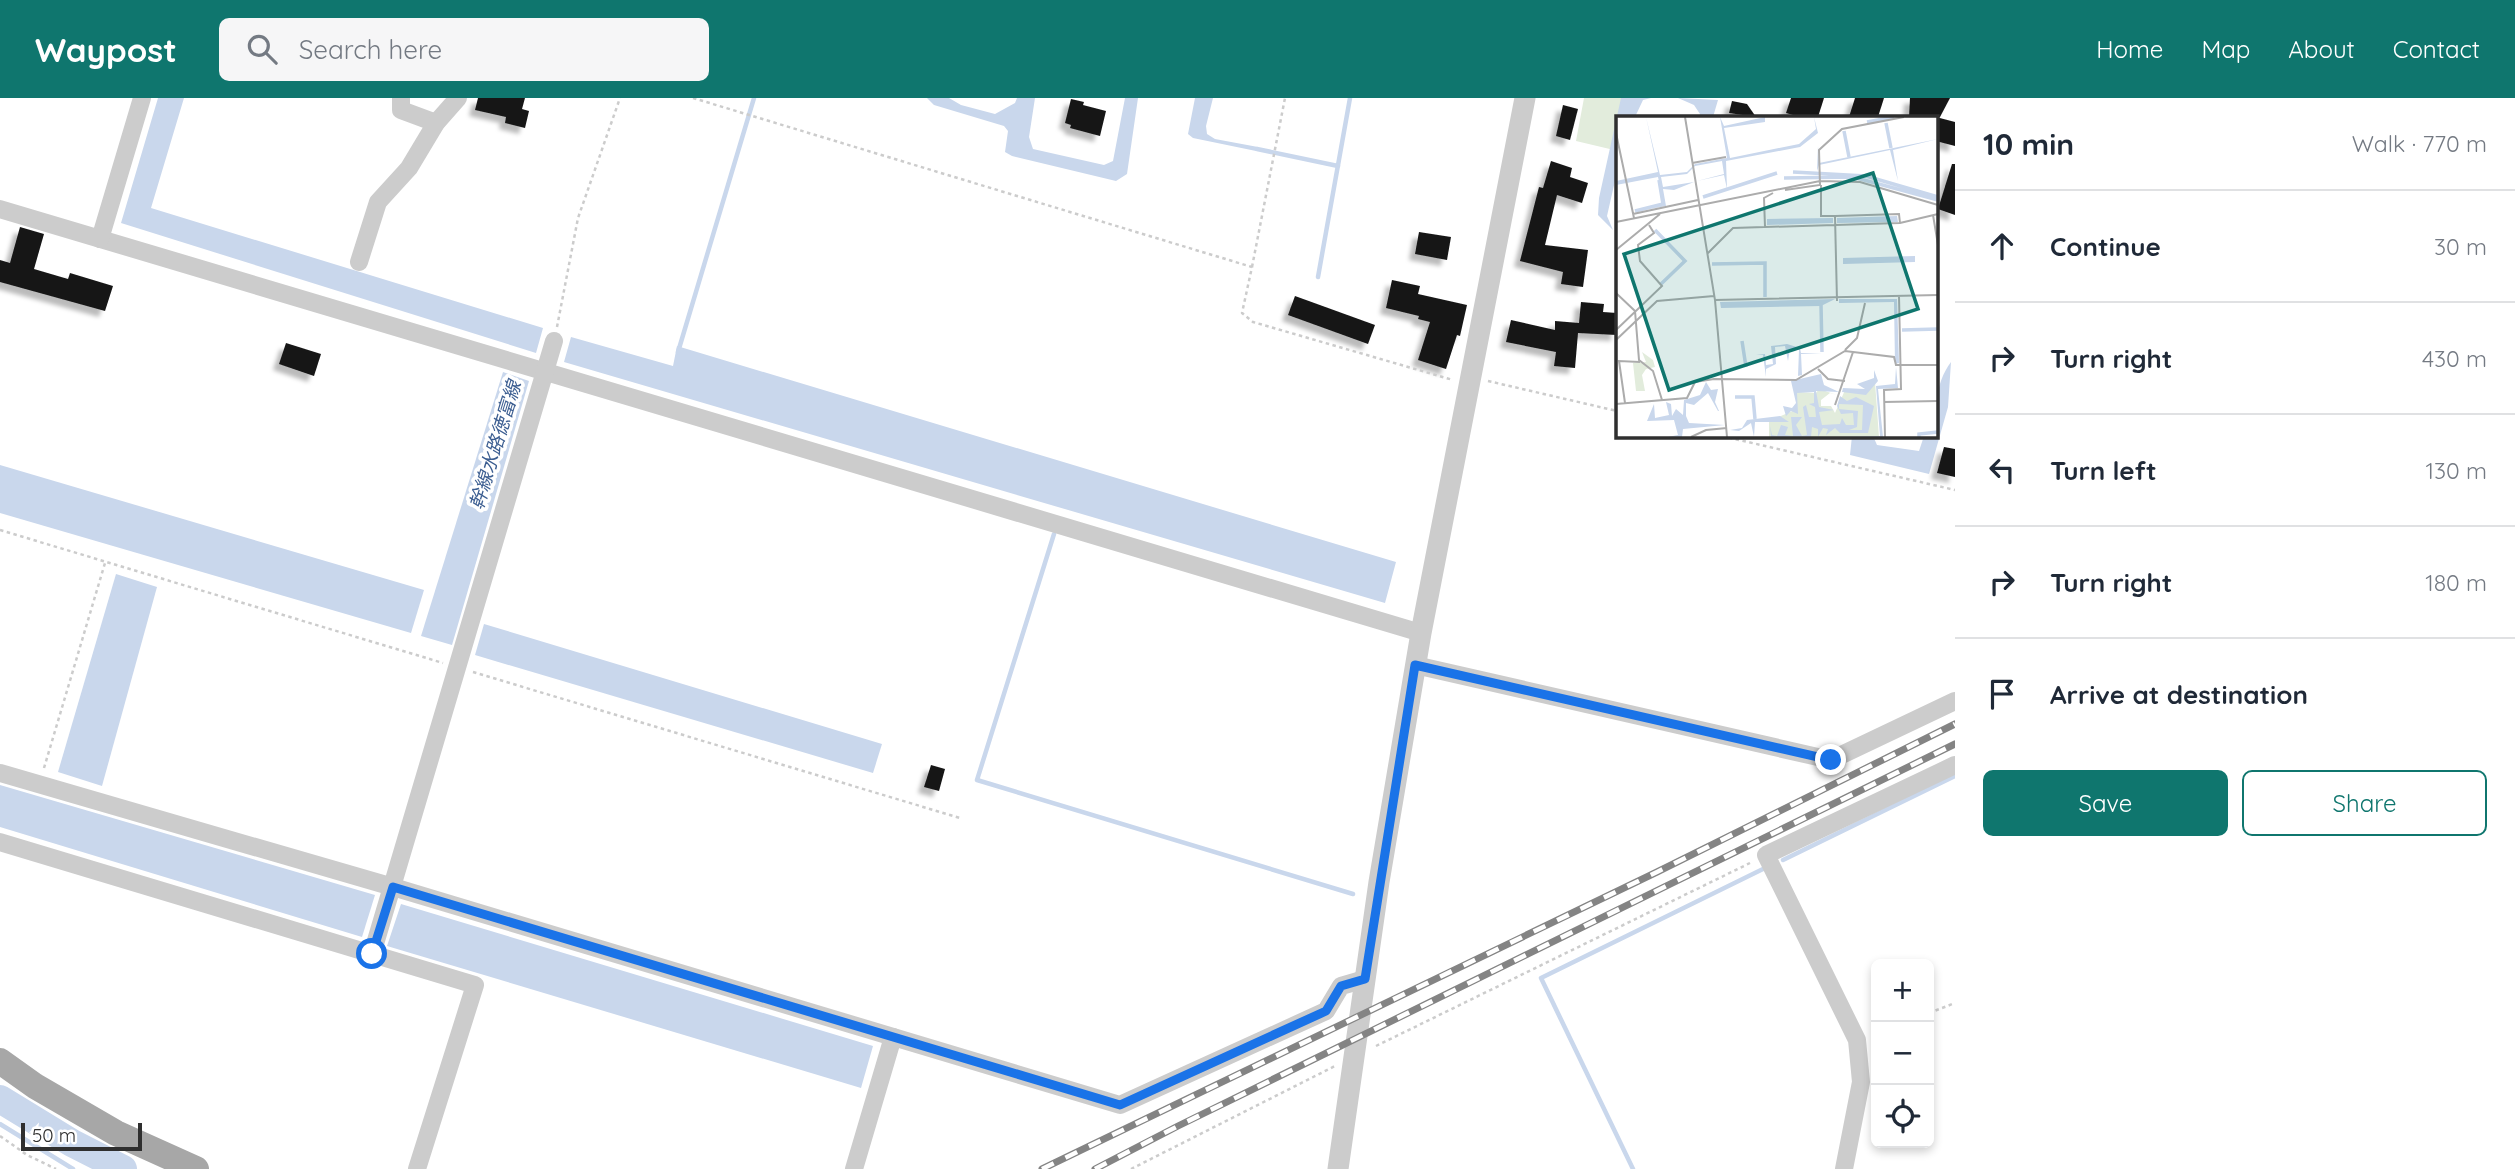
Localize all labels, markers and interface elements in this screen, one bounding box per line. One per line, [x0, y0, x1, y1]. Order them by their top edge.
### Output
search box [219, 18, 709, 81]
text: Waypost [35, 29, 177, 70]
icon: search [243, 30, 281, 68]
text: Search here [299, 33, 442, 66]
text: Home [2096, 34, 2163, 64]
text: Map [2201, 34, 2250, 64]
text: About [2288, 34, 2355, 64]
text: Contact [2393, 34, 2480, 64]
inset map [1616, 116, 1938, 438]
text: 10 min [1983, 125, 2074, 163]
text: Walk · 770 m [2352, 129, 2487, 158]
icon: ahead [1983, 227, 2021, 265]
text: Continue [2050, 230, 2161, 263]
text: 30 m [2434, 232, 2487, 261]
icon: right [1983, 339, 2021, 377]
text: Turn right [2050, 342, 2172, 375]
text: 430 m [2422, 344, 2487, 373]
water label: 幹線水路徳富線 [464, 376, 527, 512]
icon: left [1983, 451, 2021, 489]
text: Turn left [2050, 454, 2157, 487]
text: 130 m [2425, 456, 2487, 485]
icon: right [1983, 563, 2021, 601]
text: Turn right [2050, 566, 2172, 599]
text: 180 m [2425, 568, 2487, 597]
icon: arrive [1983, 675, 2021, 713]
text: Arrive at destination [2050, 678, 2308, 711]
route end [1815, 744, 1846, 775]
button: Save [1983, 770, 2228, 836]
button: Share [2242, 770, 2487, 836]
route start [356, 938, 387, 969]
map controls [1871, 959, 1934, 1148]
button: + [1871, 959, 1934, 1022]
button: − [1871, 1022, 1934, 1085]
button: locate [1871, 1085, 1934, 1148]
scale bar [21, 1120, 142, 1152]
text: 50 m [32, 1123, 76, 1147]

